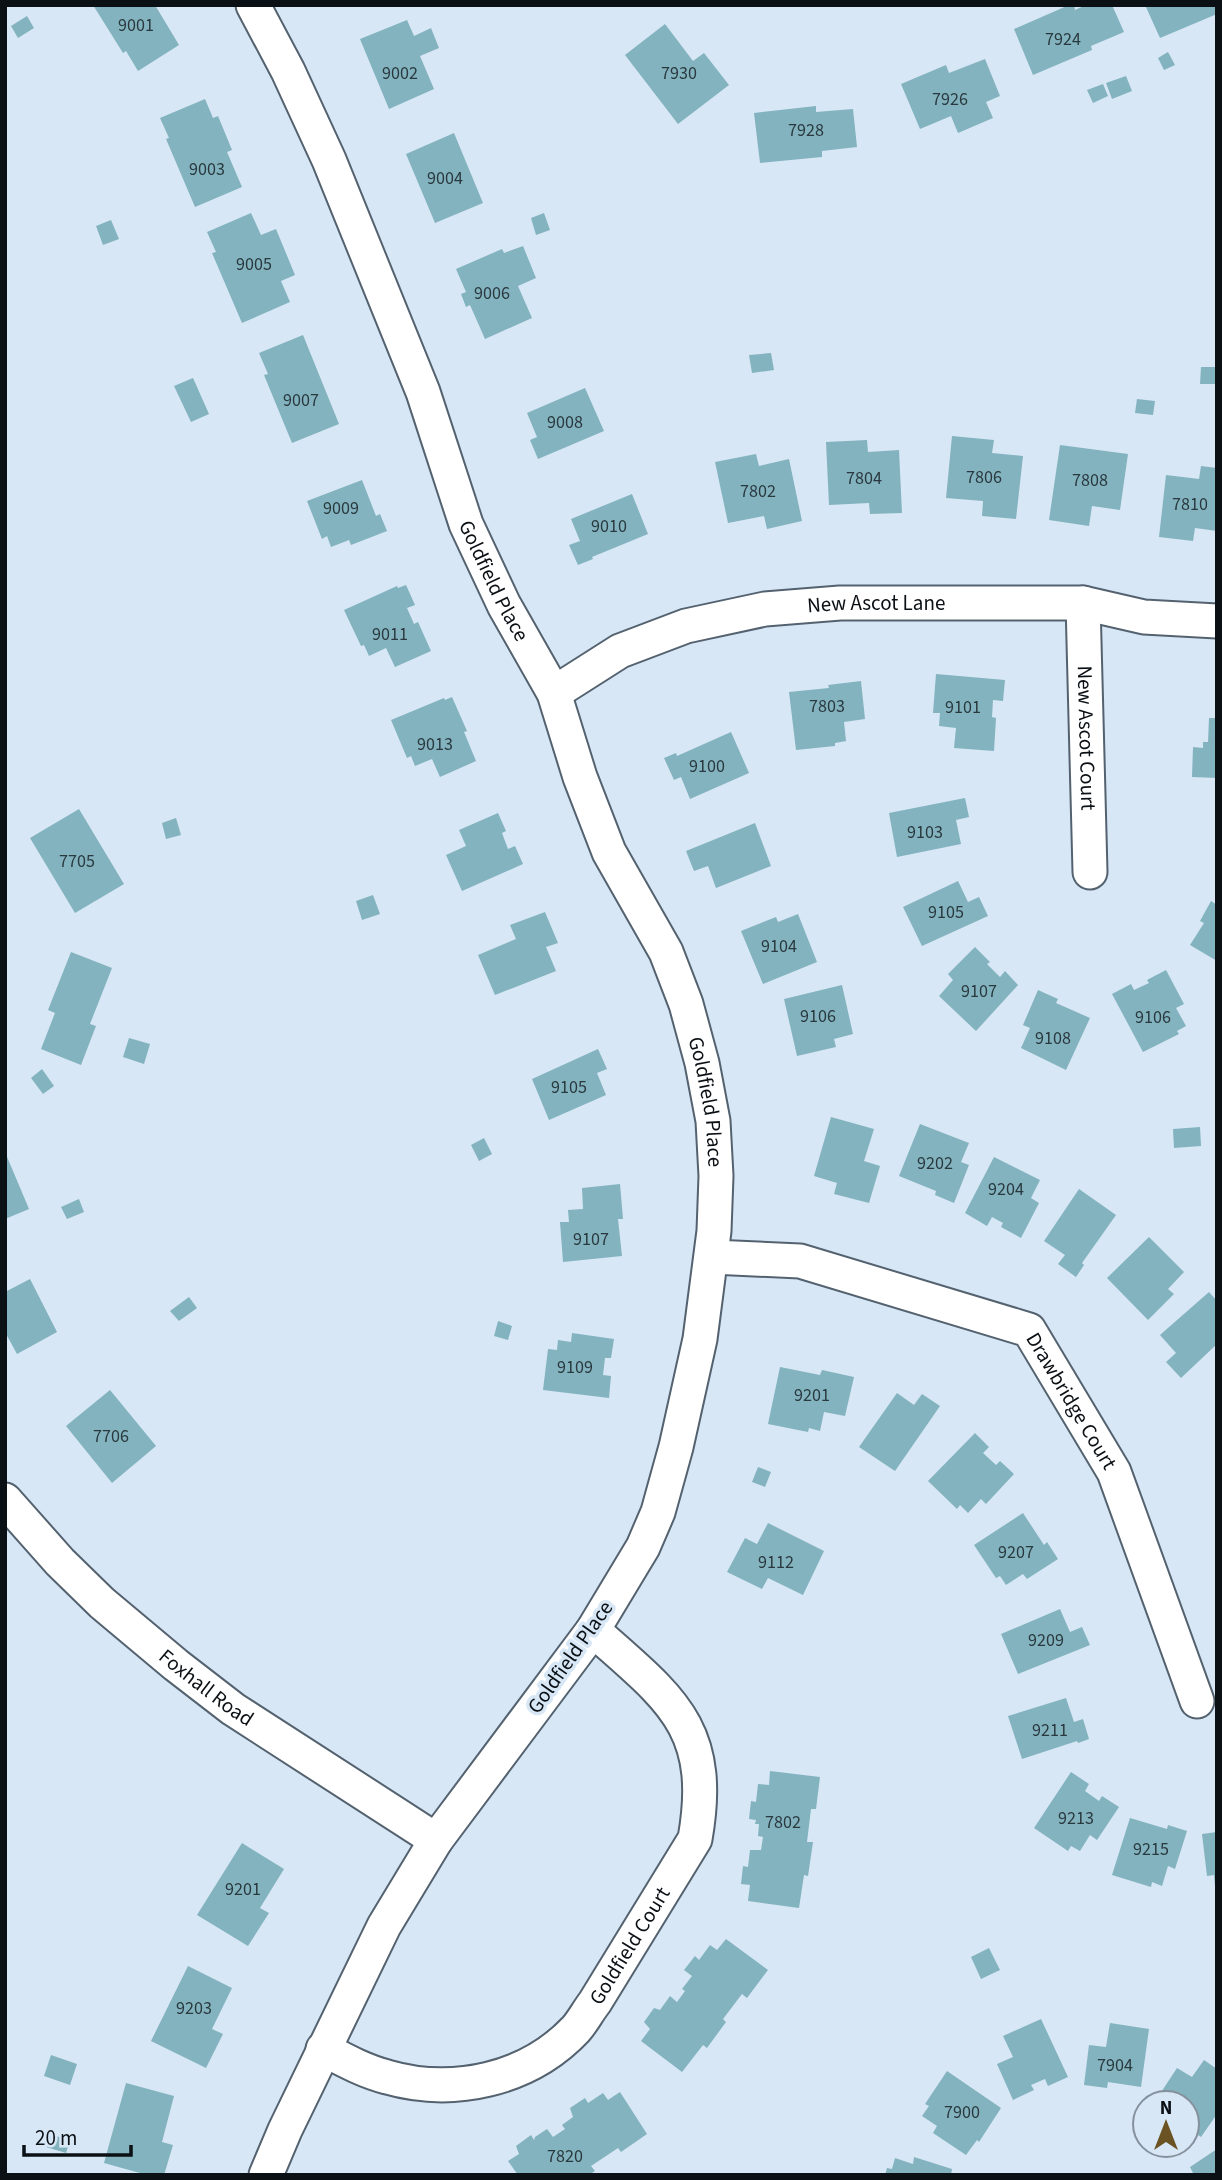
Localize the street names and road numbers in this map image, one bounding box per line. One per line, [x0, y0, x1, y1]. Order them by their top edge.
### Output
street label: Goldfield Place [451, 515, 537, 647]
street label: New Ascot Lane [806, 588, 945, 621]
street label: New Ascot Court [1070, 665, 1103, 811]
street label: Goldfield Place [681, 1033, 730, 1168]
street label: Drawbridge Court [1019, 1327, 1124, 1475]
street label: Goldfield Place [520, 1594, 620, 1720]
street label: Foxhall Road [152, 1642, 260, 1734]
street label: Goldfield Court [582, 1881, 677, 2010]

